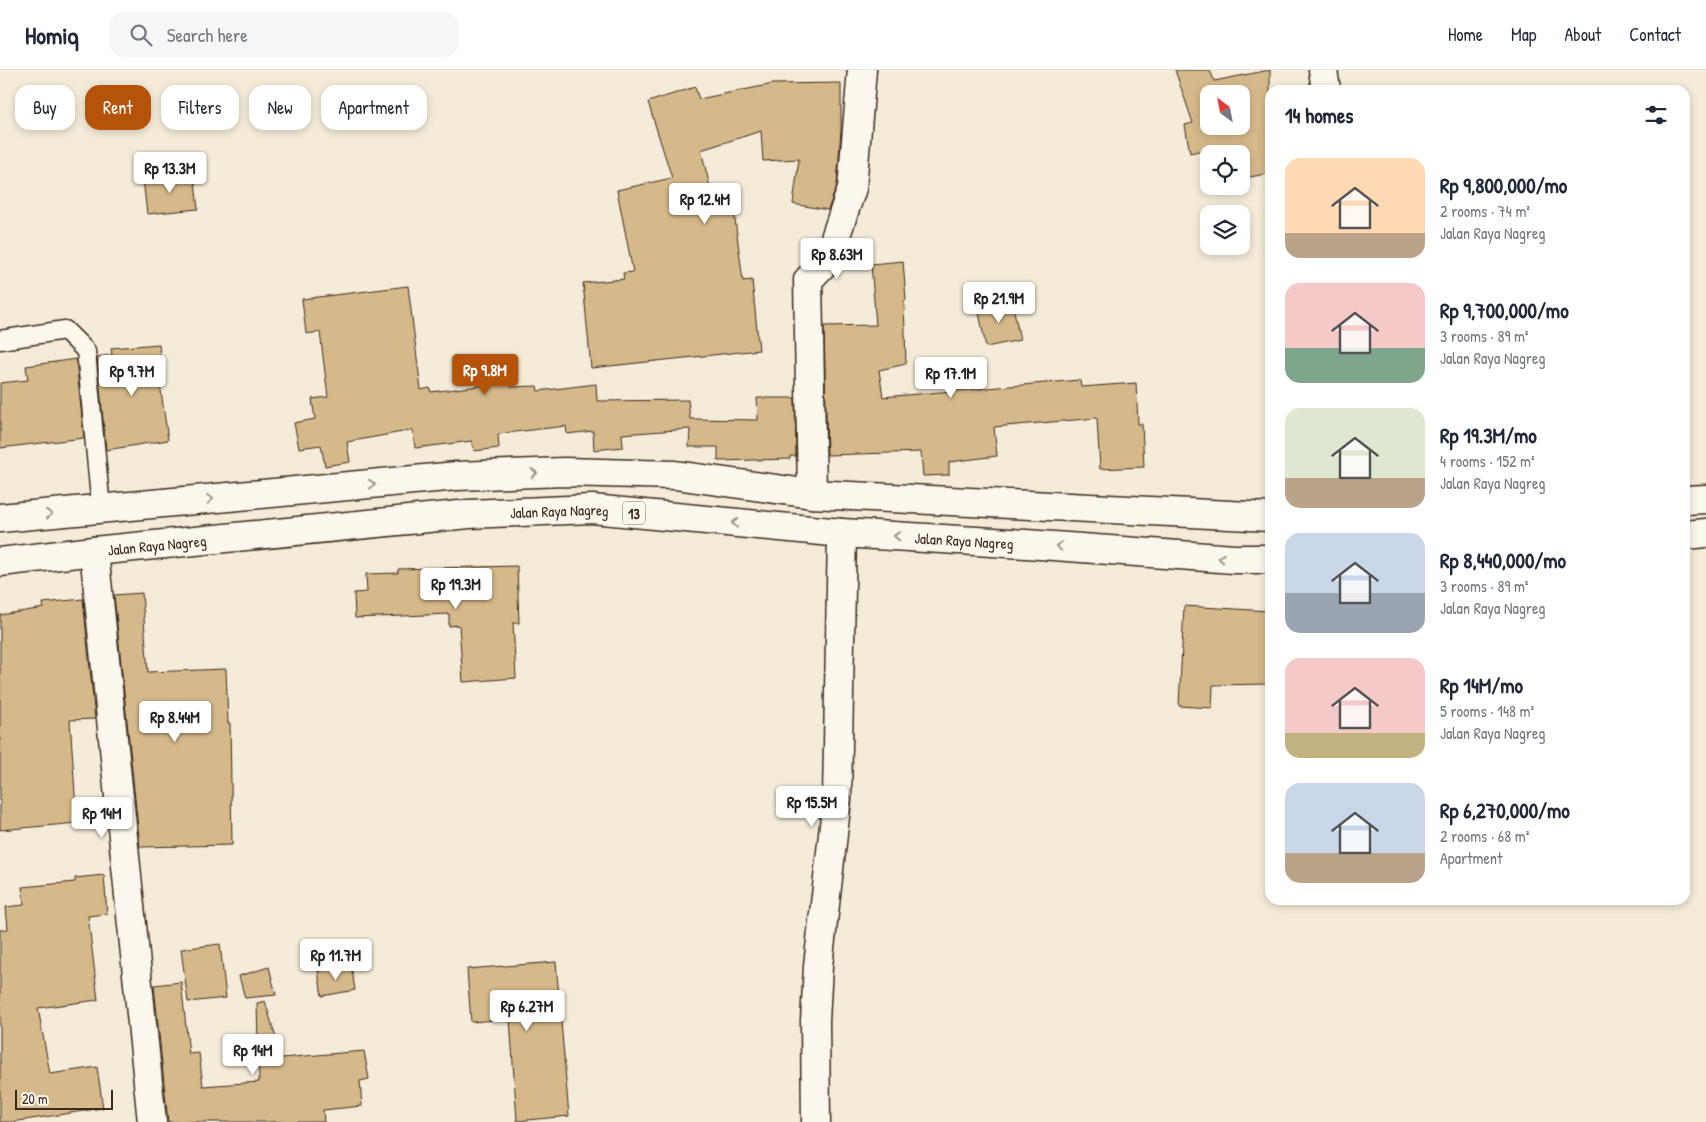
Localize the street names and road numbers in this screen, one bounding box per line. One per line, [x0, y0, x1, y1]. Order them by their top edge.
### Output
street label: Jalan Raya Nagreg [510, 498, 610, 523]
road number: 13 [623, 502, 645, 524]
street label: Jalan Raya Nagreg [914, 527, 1014, 554]
street label: Jalan Raya Nagreg [107, 529, 208, 560]

